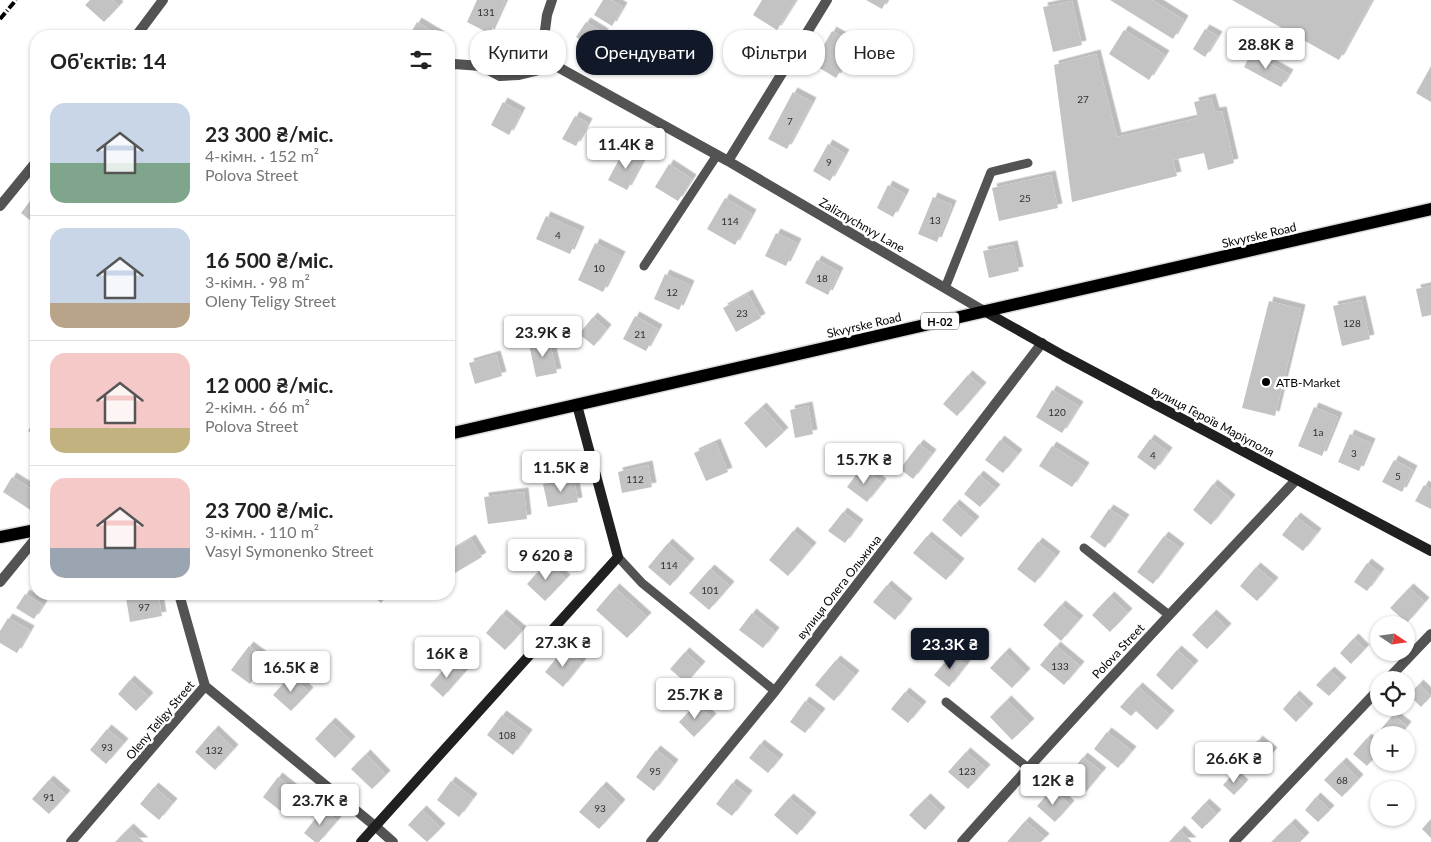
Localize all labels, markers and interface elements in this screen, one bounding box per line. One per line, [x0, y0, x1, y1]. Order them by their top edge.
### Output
house number: 131 [477, 6, 495, 18]
pin: 28.8K ₴ [1220, 28, 1312, 70]
chip: Купити [470, 30, 566, 75]
chip: Орендувати [576, 30, 713, 75]
chip: Фільтри [723, 30, 825, 75]
chip: Нове [835, 30, 913, 75]
text: 28.8K ₴ [1238, 34, 1294, 53]
icon: filters [407, 46, 435, 74]
text: Об’єктів: 14 [50, 48, 166, 73]
house number: 27 [1077, 93, 1089, 105]
house number: 7 [787, 115, 793, 127]
text: 23 300 ₴/міс. [205, 121, 334, 146]
icon: home [90, 123, 150, 183]
pin: 11.4K ₴ [580, 128, 672, 170]
text: 11.4K ₴ [598, 134, 654, 153]
text: 4-кімн. · 152 m² [205, 146, 319, 165]
house number: 9 [826, 156, 832, 168]
text: Polova Street [205, 165, 298, 184]
house number: 25 [1019, 192, 1031, 204]
street label: Zaliznychnyy Lane [817, 194, 907, 256]
house number: 13 [929, 214, 941, 226]
house number: 114 [721, 215, 739, 227]
street label: Skvyrske Road [1220, 219, 1298, 251]
house number: 4 [555, 229, 561, 241]
text: 16 500 ₴/міс. [205, 247, 334, 272]
icon: home [90, 248, 150, 308]
house number: 10 [593, 262, 605, 274]
text: 3-кімн. · 98 m² [205, 272, 310, 291]
house number: 18 [816, 272, 828, 284]
house number: 12 [666, 286, 678, 298]
text: Oleny Teligy Street [205, 291, 336, 310]
house number: 23 [736, 307, 748, 319]
street label: Skvyrske Road [825, 309, 903, 341]
road number: Н-02 [921, 312, 959, 330]
pin: 23.9K ₴ [497, 316, 589, 358]
house number: 128 [1343, 317, 1361, 329]
text: 23.9K ₴ [515, 322, 571, 341]
house number: 21 [634, 328, 646, 340]
text: 12 000 ₴/міс. [205, 372, 334, 397]
icon: home [90, 373, 150, 433]
place label: ATB-Market [1276, 375, 1341, 390]
marker: ATB-Market [1260, 376, 1272, 388]
street label: вулиця Героїв Маріуполя [1149, 382, 1277, 460]
text: 2-кімн. · 66 m² [205, 397, 310, 416]
house number: 120 [1048, 406, 1066, 418]
text: Polova Street [205, 416, 298, 435]
house number: 1а [1313, 426, 1323, 438]
pin: 15.7K ₴ [818, 442, 910, 485]
house number: 3 [1351, 447, 1357, 459]
text: 15.7K ₴ [836, 449, 892, 468]
house number: 4 [1150, 449, 1156, 461]
pin: 11.5K ₴ [515, 450, 607, 493]
text: 11.5K ₴ [533, 457, 589, 476]
house number: 5 [1395, 470, 1401, 482]
house number: 112 [626, 473, 644, 485]
text: 23 700 ₴/міс. [205, 497, 334, 522]
icon: home [90, 498, 150, 558]
text: 3-кімн. · 110 m² [205, 522, 319, 541]
street label: вулиця Олега Ольжича [794, 532, 884, 642]
pin: 9 620 ₴ [500, 538, 592, 581]
text: Vasyl Symonenko Street [205, 541, 374, 560]
text: 9 620 ₴ [519, 545, 573, 564]
house number: 114 [660, 559, 678, 571]
house number: 101 [701, 584, 719, 596]
house number: 97 [138, 601, 150, 613]
north arrow [1370, 616, 1415, 661]
map controls [1370, 616, 1415, 826]
street label: Polova Street [1089, 620, 1148, 682]
pin: 27.3K ₴ [517, 626, 609, 668]
pin: 23.3K ₴ [904, 628, 996, 670]
text: 27.3K ₴ [535, 632, 591, 651]
text: 23.3K ₴ [922, 634, 978, 653]
pin: 16K ₴ [412, 636, 482, 679]
text: 16K ₴ [425, 643, 469, 662]
pin: 16.5K ₴ [245, 650, 337, 693]
text: 16.5K ₴ [263, 657, 319, 676]
house number: 133 [1051, 660, 1069, 672]
button: locate [1370, 671, 1415, 716]
street label: Oleny Teligy Street [123, 677, 198, 762]
pin: 25.7K ₴ [649, 678, 741, 720]
text: 25.7K ₴ [667, 684, 723, 703]
button: + [1370, 726, 1415, 771]
house number: 108 [498, 729, 516, 741]
house number: 93 [101, 741, 113, 753]
pin: 26.6K ₴ [1188, 742, 1280, 784]
house number: 132 [205, 744, 223, 756]
text: 26.6K ₴ [1206, 748, 1262, 767]
pin: 12K ₴ [1018, 764, 1088, 806]
house number: 95 [649, 765, 661, 777]
house number: 123 [958, 765, 976, 777]
text: 12K ₴ [1031, 770, 1075, 789]
house number: 68 [1336, 774, 1348, 786]
button: − [1370, 781, 1415, 826]
pin: 23.7K ₴ [274, 784, 366, 826]
text: 23.7K ₴ [292, 790, 348, 809]
house number: 91 [43, 791, 55, 803]
house number: 93 [594, 802, 606, 814]

